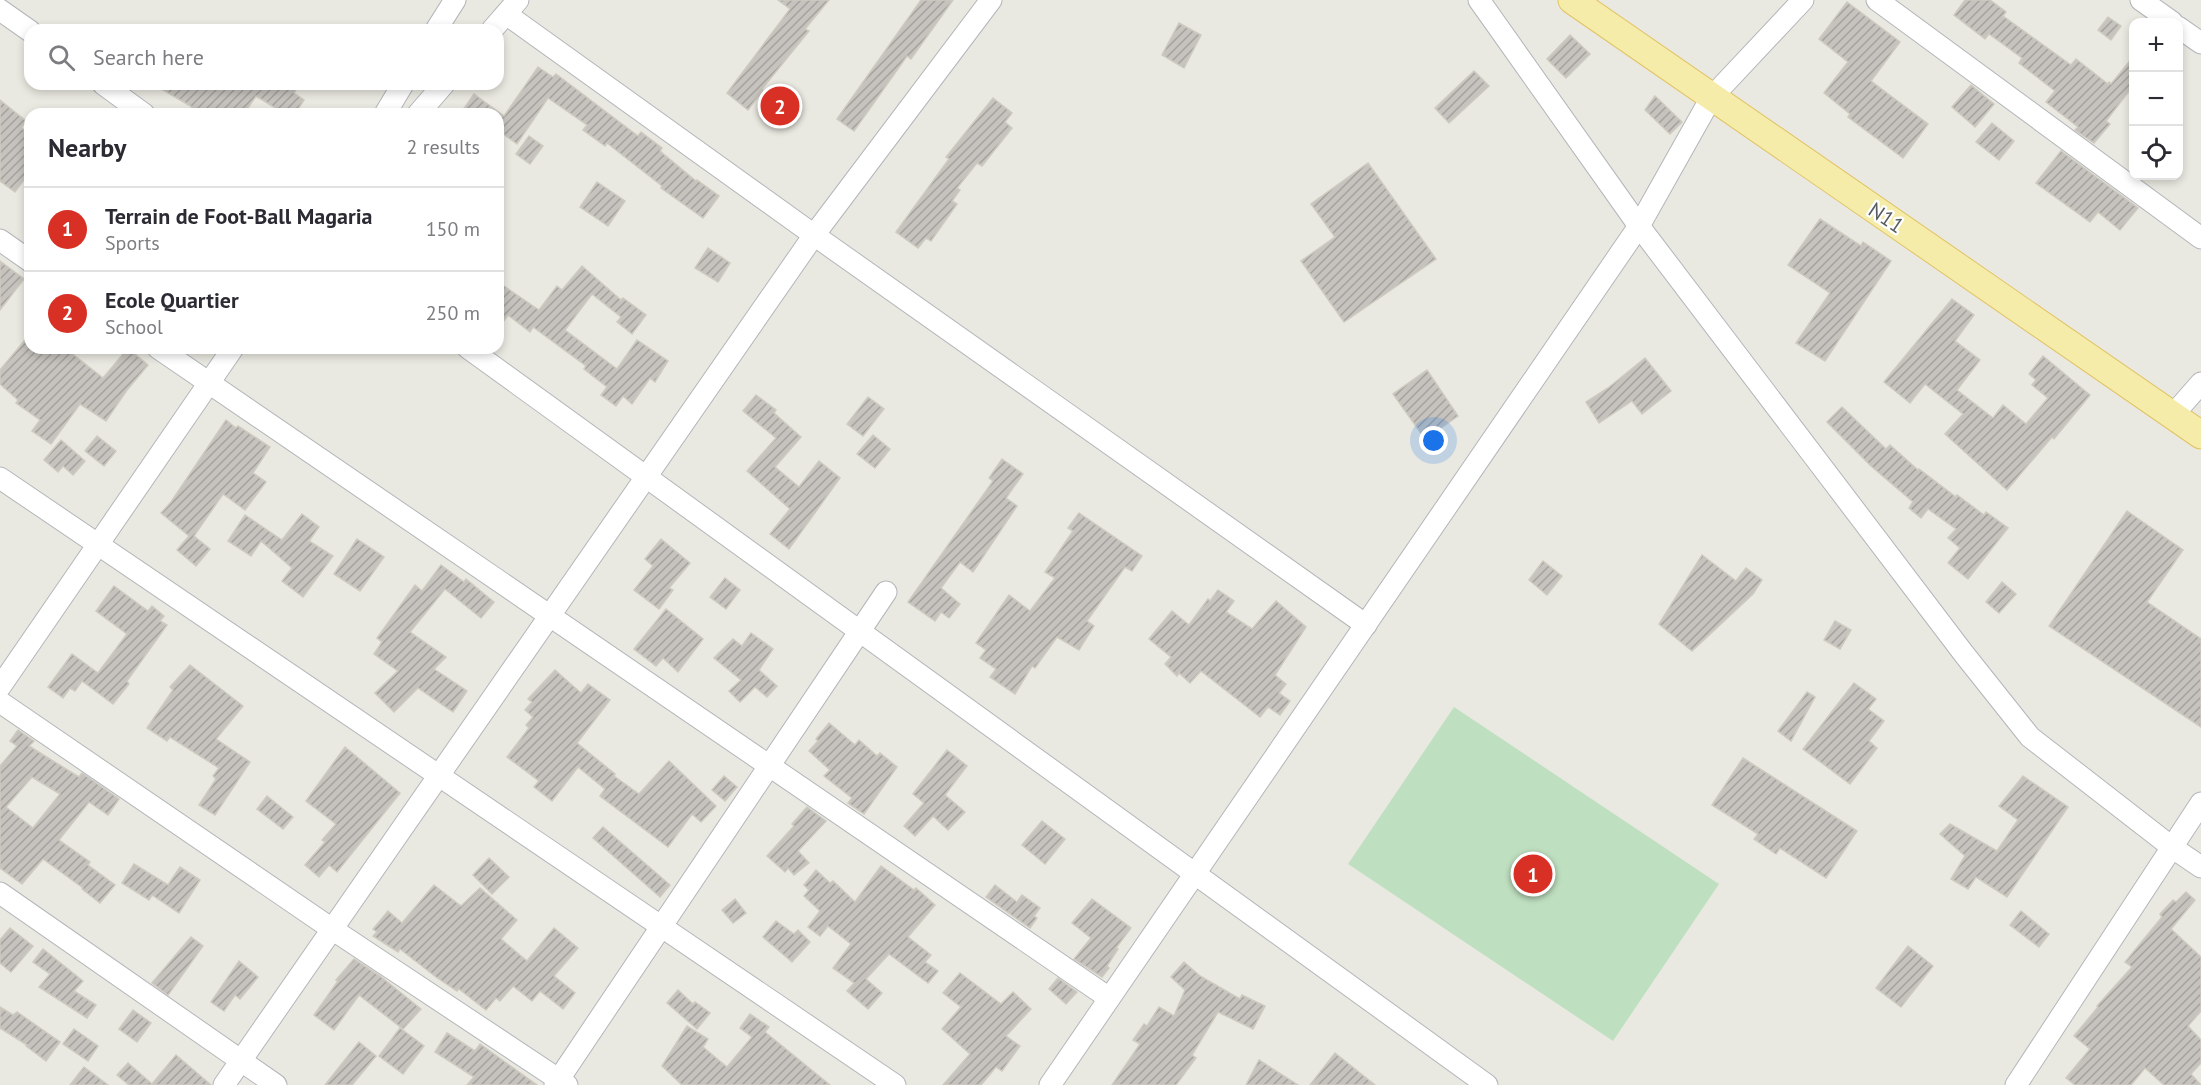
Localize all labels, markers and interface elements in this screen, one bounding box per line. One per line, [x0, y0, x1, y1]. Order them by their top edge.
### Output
map controls [2129, 18, 2183, 180]
button: + [2129, 18, 2183, 72]
search box [24, 24, 504, 90]
icon: search [45, 41, 78, 74]
text: Search here [93, 43, 204, 71]
button: − [2129, 72, 2183, 126]
pin: 2 [760, 84, 800, 128]
button: locate [2129, 126, 2183, 180]
text: Nearby [48, 131, 126, 164]
text: 2 results [407, 134, 480, 160]
street label: N11 [1863, 196, 1909, 239]
text: Terrain de Foot-Ball Magaria [105, 202, 373, 230]
text: 1 [62, 216, 73, 242]
text: 150 m [426, 216, 480, 242]
text: Sports [105, 230, 160, 256]
text: Ecole Quartier [105, 286, 239, 314]
text: 2 [62, 300, 73, 326]
text: 250 m [426, 300, 480, 326]
text: School [105, 314, 163, 340]
your location [1419, 426, 1448, 455]
pin: 1 [1514, 852, 1552, 896]

